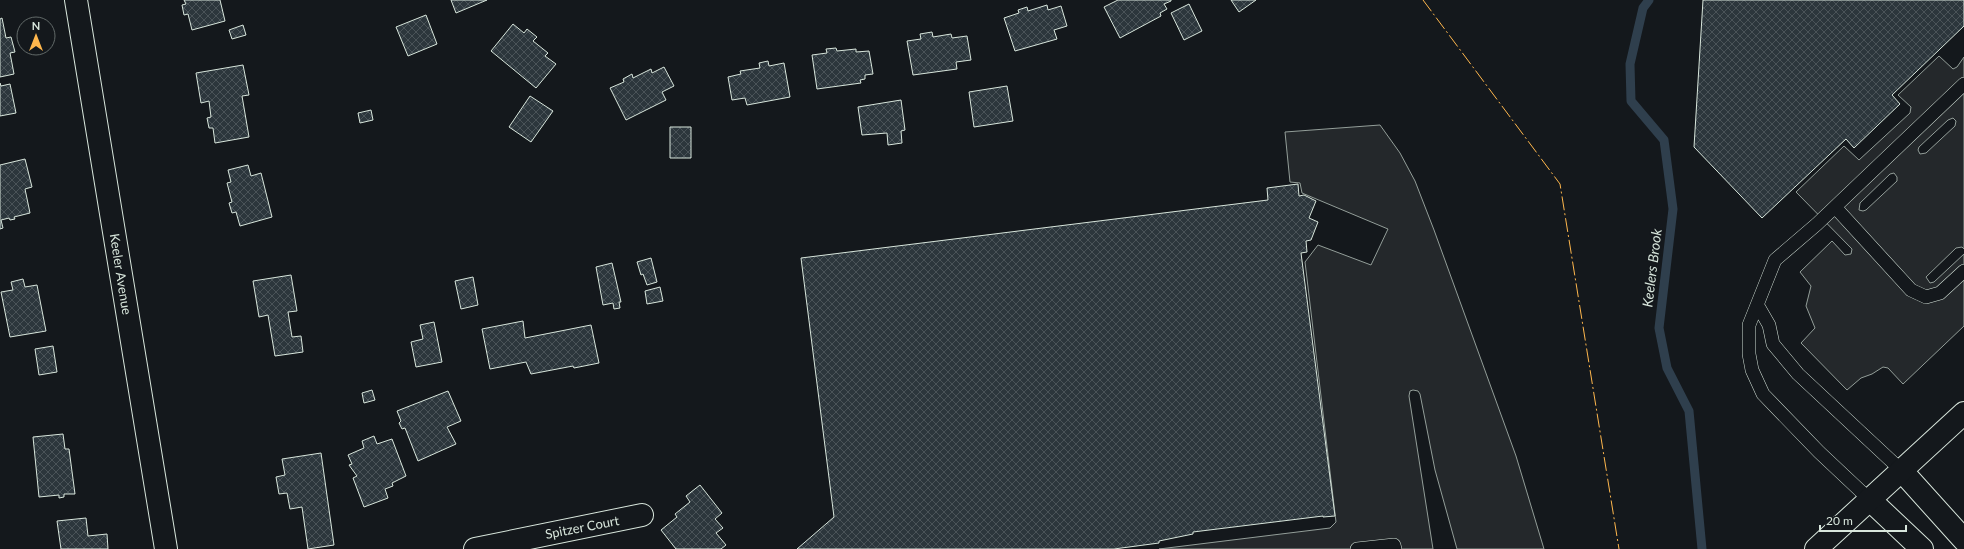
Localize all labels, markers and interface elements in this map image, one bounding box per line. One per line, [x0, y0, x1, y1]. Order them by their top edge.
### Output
north arrow [16, 16, 56, 56]
text: N [32, 19, 40, 32]
water label: Keelers Brook [1638, 227, 1665, 308]
street label: Keeler Avenue [107, 232, 135, 316]
scale bar [1820, 507, 1906, 533]
street label: Spitzer Court [544, 512, 621, 542]
text: 20 m [1826, 513, 1853, 528]

